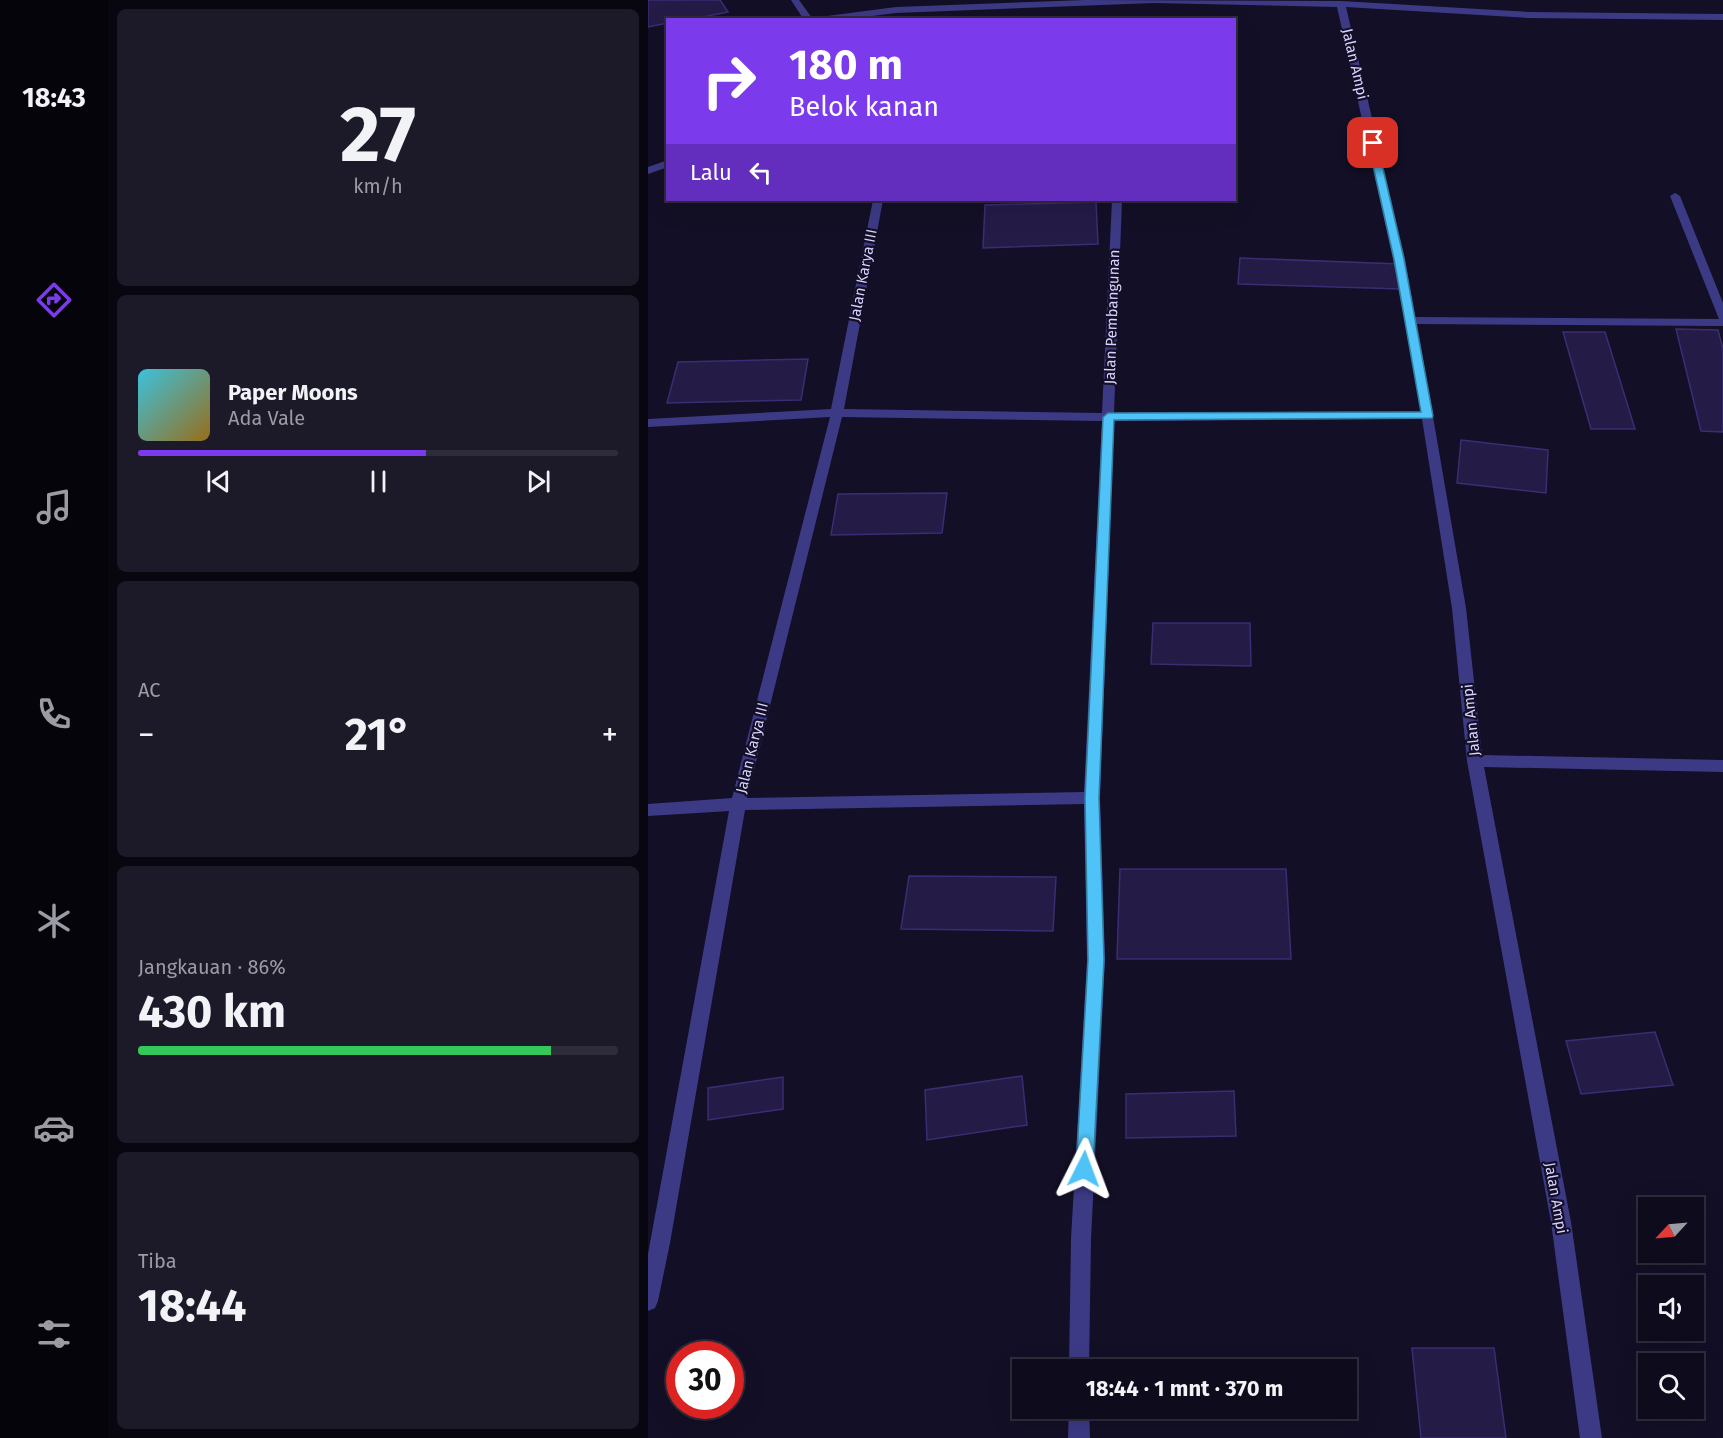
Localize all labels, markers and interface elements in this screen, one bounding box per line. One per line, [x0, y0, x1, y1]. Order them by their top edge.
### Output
street label: Jalan Ampi [1338, 27, 1372, 101]
text: 180 m [789, 40, 903, 90]
icon: right [690, 42, 768, 120]
text: 18:43 [22, 82, 86, 114]
text: 27 [340, 88, 416, 182]
text: Belok kanan [789, 91, 939, 123]
pin [1347, 117, 1398, 168]
icon: arrive [1356, 126, 1389, 159]
icon: left [744, 156, 777, 189]
text: Lalu [690, 159, 732, 186]
text: km/h [353, 174, 403, 198]
street label: Jalan Karya III [845, 228, 881, 322]
street label: Jalan Pembangunan [1101, 249, 1123, 385]
icon: directions [33, 279, 75, 321]
text: Paper Moons [228, 379, 358, 406]
text: Ada Vale [228, 406, 305, 430]
icon: previous [202, 465, 235, 498]
icon: pause [362, 465, 395, 498]
icon: next [522, 465, 555, 498]
icon: music [33, 486, 75, 528]
text: AC [138, 678, 160, 702]
street label: Jalan Ampi [1458, 683, 1484, 757]
icon: phone [33, 693, 75, 735]
street label: Jalan Karya III [732, 701, 772, 795]
text: 21° [345, 708, 411, 762]
text: − [138, 715, 155, 755]
text: + [602, 715, 618, 755]
icon: climate [33, 900, 75, 942]
text: Jangkauan · 86% [138, 955, 286, 979]
text: 430 km [138, 985, 286, 1039]
icon: car [33, 1107, 75, 1149]
position arrow [1052, 1137, 1116, 1201]
street label: Jalan Ampi [1541, 1161, 1571, 1235]
north arrow [1638, 1197, 1704, 1263]
map controls [1638, 1197, 1704, 1419]
text: Tiba [138, 1249, 177, 1273]
button: sound [1638, 1275, 1704, 1341]
text: 18:44 [138, 1279, 246, 1333]
icon: filters [33, 1313, 75, 1355]
speed limit sign: 30 [666, 1341, 744, 1419]
button: search [1638, 1353, 1704, 1419]
text: 18:44 · 1 mnt · 370 m [1086, 1375, 1283, 1402]

